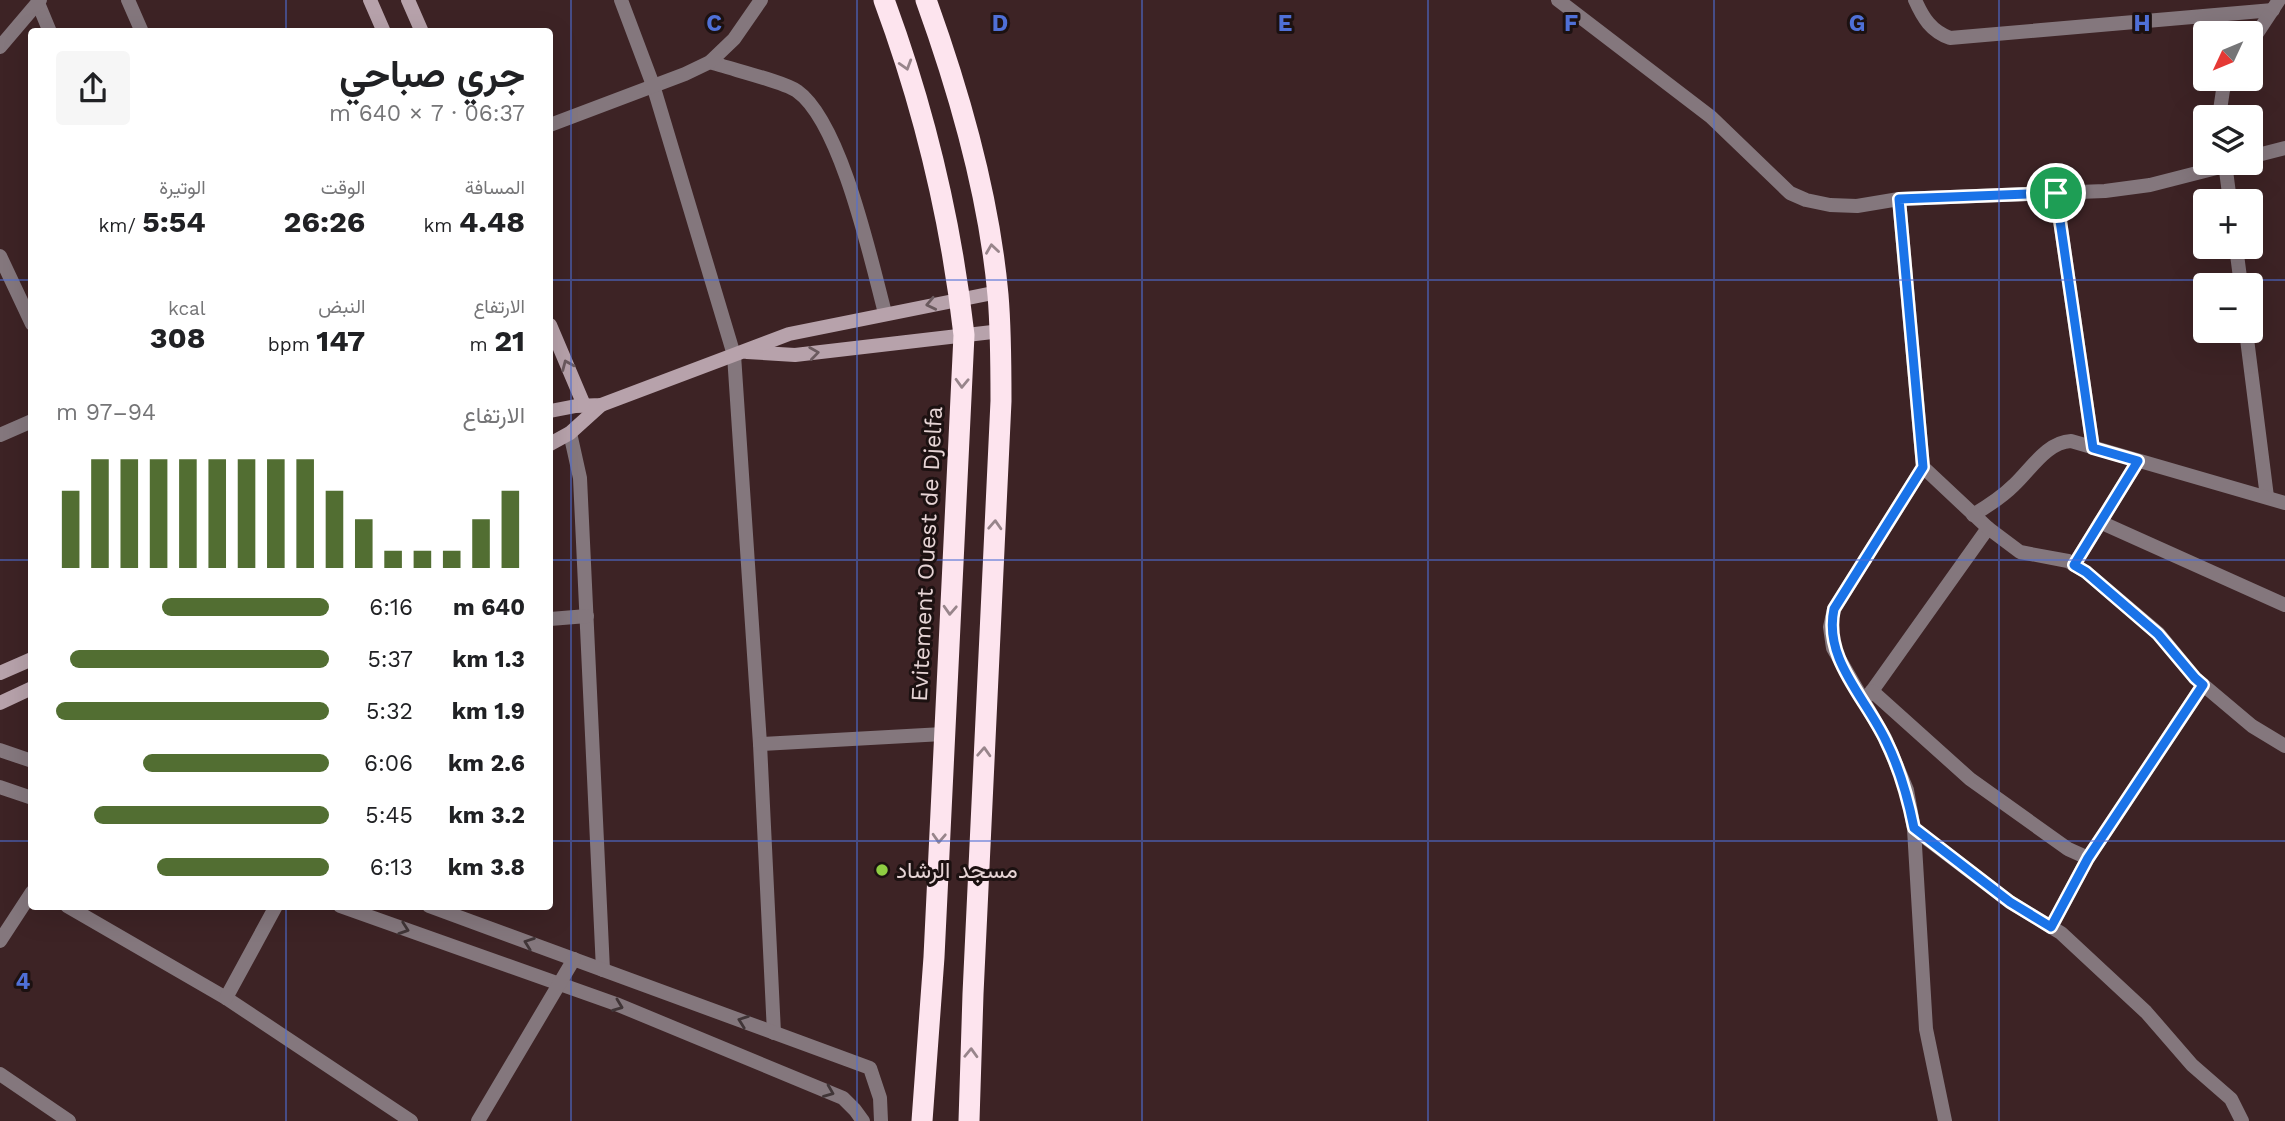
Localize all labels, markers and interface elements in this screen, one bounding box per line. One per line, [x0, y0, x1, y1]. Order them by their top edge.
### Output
text: C [706, 10, 722, 37]
text: D [992, 10, 1008, 37]
text: E [1278, 10, 1292, 37]
text: F [1564, 10, 1578, 37]
text: G [1849, 10, 1865, 37]
text: H [2133, 10, 2151, 37]
north arrow [2193, 21, 2263, 91]
map controls [2193, 21, 2263, 343]
button: share [56, 51, 130, 125]
text: جري صباحي [339, 52, 525, 96]
one-way arrow [897, 58, 912, 70]
text: 06:37 · 7 × 640 m [329, 100, 525, 127]
button: layers [2193, 105, 2263, 175]
pin [2026, 163, 2086, 223]
icon: arrive [2037, 174, 2075, 212]
text: الوتيرة [159, 176, 206, 199]
text: الوقت [321, 176, 365, 199]
text: المسافة [465, 176, 525, 199]
button: + [2193, 189, 2263, 259]
text: 5:54 [142, 204, 206, 239]
text: 26:26 [284, 204, 365, 239]
text: 4.48 [459, 204, 525, 239]
text: /km [99, 214, 142, 237]
text: km [424, 214, 459, 237]
one-way arrow [985, 243, 1000, 255]
button: − [2193, 273, 2263, 343]
text: النبض [318, 295, 365, 318]
text: الارتفاع [473, 295, 525, 318]
one-way arrow [925, 296, 937, 311]
text: kcal [168, 297, 206, 320]
text: 308 [150, 320, 206, 355]
text: 147 [316, 323, 365, 358]
text: 21 [494, 323, 525, 358]
text: bpm [268, 333, 316, 356]
text: m [470, 333, 494, 356]
one-way arrow [808, 345, 820, 360]
one-way arrow [561, 360, 575, 372]
one-way arrow [954, 379, 970, 389]
text: 94–97 m [56, 399, 156, 426]
text: الارتفاع [463, 402, 525, 429]
street label: Evitement Ouest de Djelfa [906, 406, 948, 702]
one-way arrow [987, 519, 1002, 530]
text: 6:16 [369, 594, 413, 621]
text: 640 m [453, 594, 525, 621]
one-way arrow [943, 605, 958, 616]
text: 5:37 [367, 646, 413, 673]
text: 1.3 km [452, 646, 525, 673]
text: 5:32 [366, 698, 413, 725]
text: 1.9 km [452, 698, 525, 725]
one-way arrow [977, 746, 992, 757]
text: 6:06 [364, 750, 413, 777]
text: 2.6 km [448, 750, 525, 777]
text: 5:45 [365, 802, 413, 829]
text: 3.2 km [448, 802, 525, 829]
one-way arrow [931, 832, 946, 843]
text: 6:13 [370, 854, 413, 881]
text: 3.8 km [448, 854, 525, 881]
place label: مسجد الرشاد [896, 857, 1018, 885]
marker: مسجد الرشاد [874, 862, 890, 878]
one-way arrow [397, 921, 409, 935]
one-way arrow [523, 937, 535, 951]
text: 4 [16, 968, 31, 995]
one-way arrow [612, 997, 624, 1011]
one-way arrow [737, 1015, 749, 1029]
one-way arrow [963, 1047, 979, 1058]
one-way arrow [821, 1084, 834, 1098]

